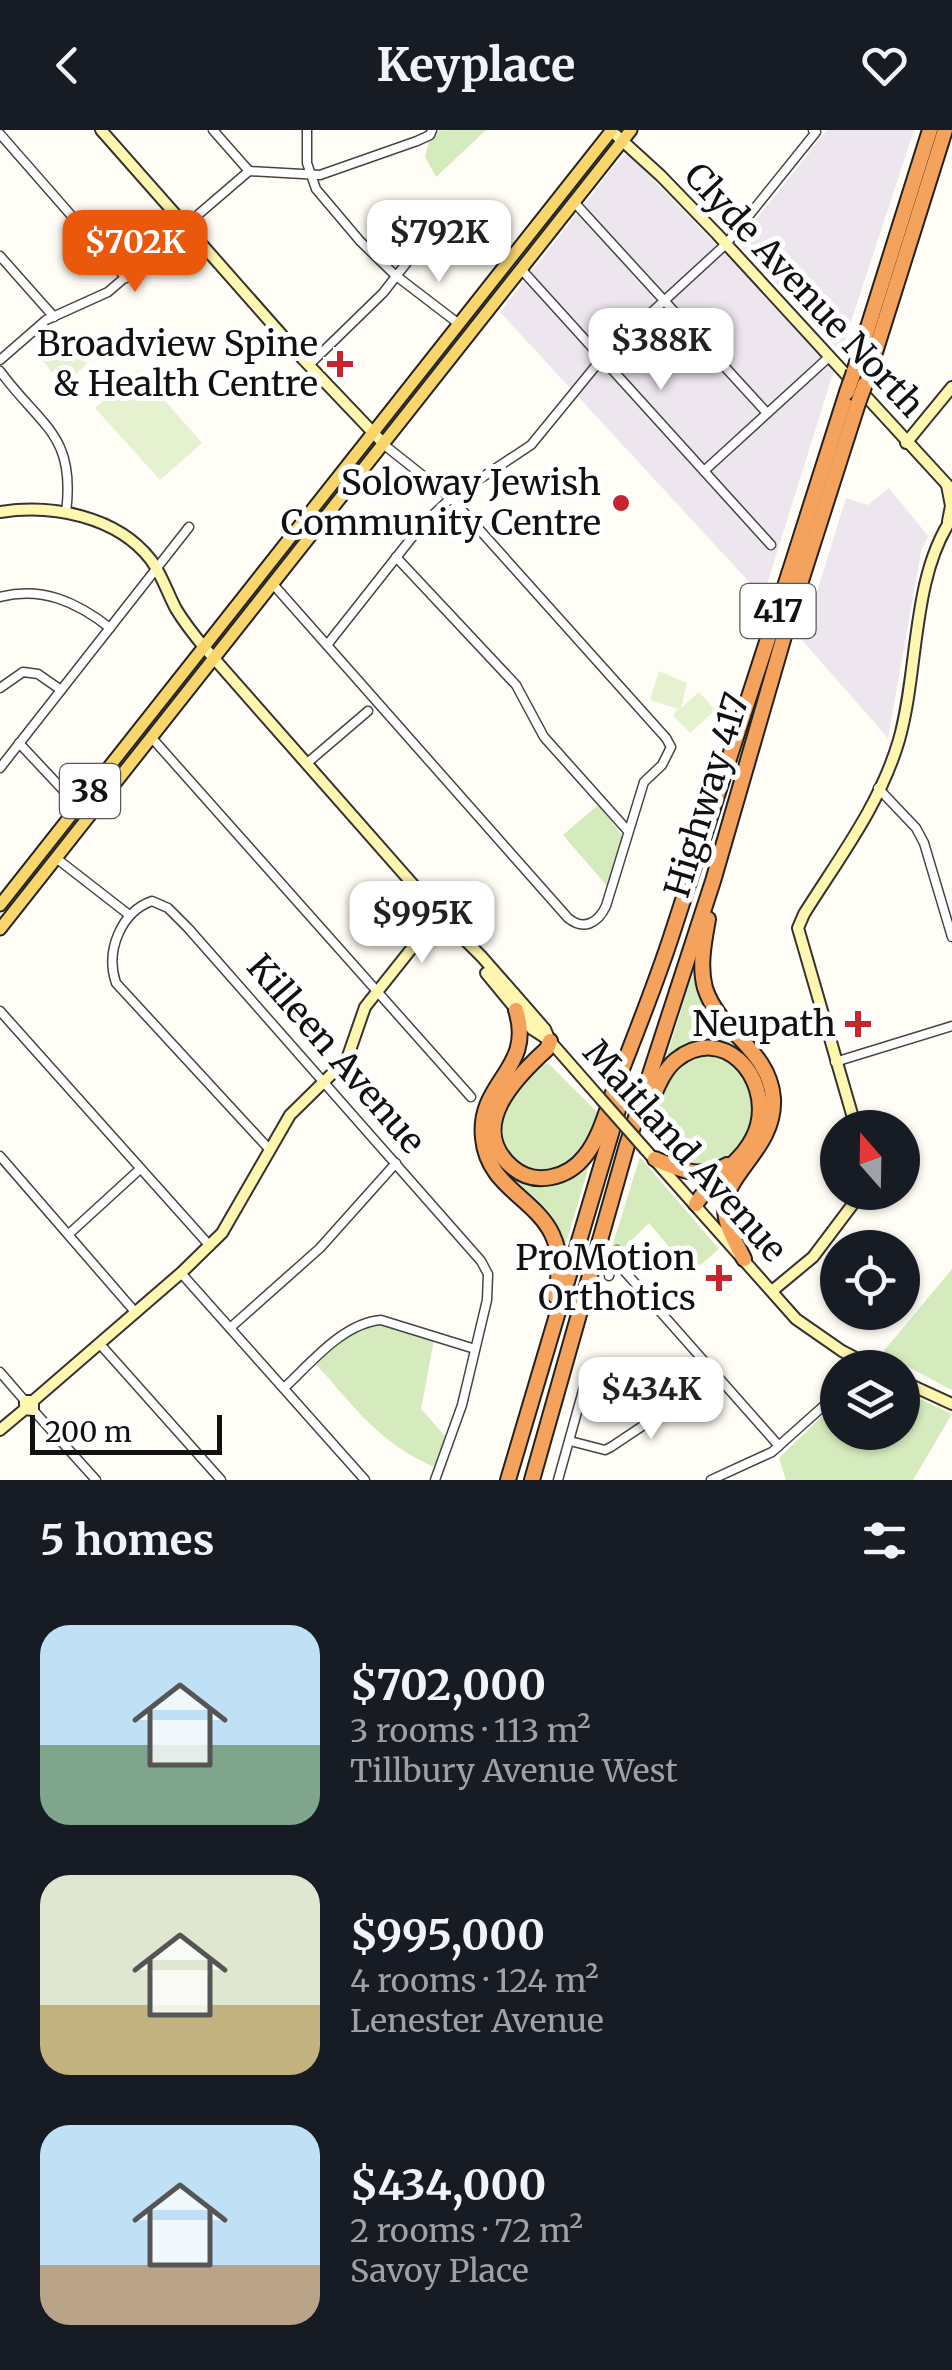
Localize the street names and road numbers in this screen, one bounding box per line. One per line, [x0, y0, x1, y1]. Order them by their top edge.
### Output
street label: Clyde Avenue North [675, 154, 933, 426]
road number: 417 [740, 584, 816, 638]
street label: Highway 417 [655, 688, 759, 902]
road number: 38 [60, 764, 120, 818]
street label: Killeen Avenue [238, 945, 434, 1163]
street label: Maitland Avenue [574, 1031, 796, 1271]

